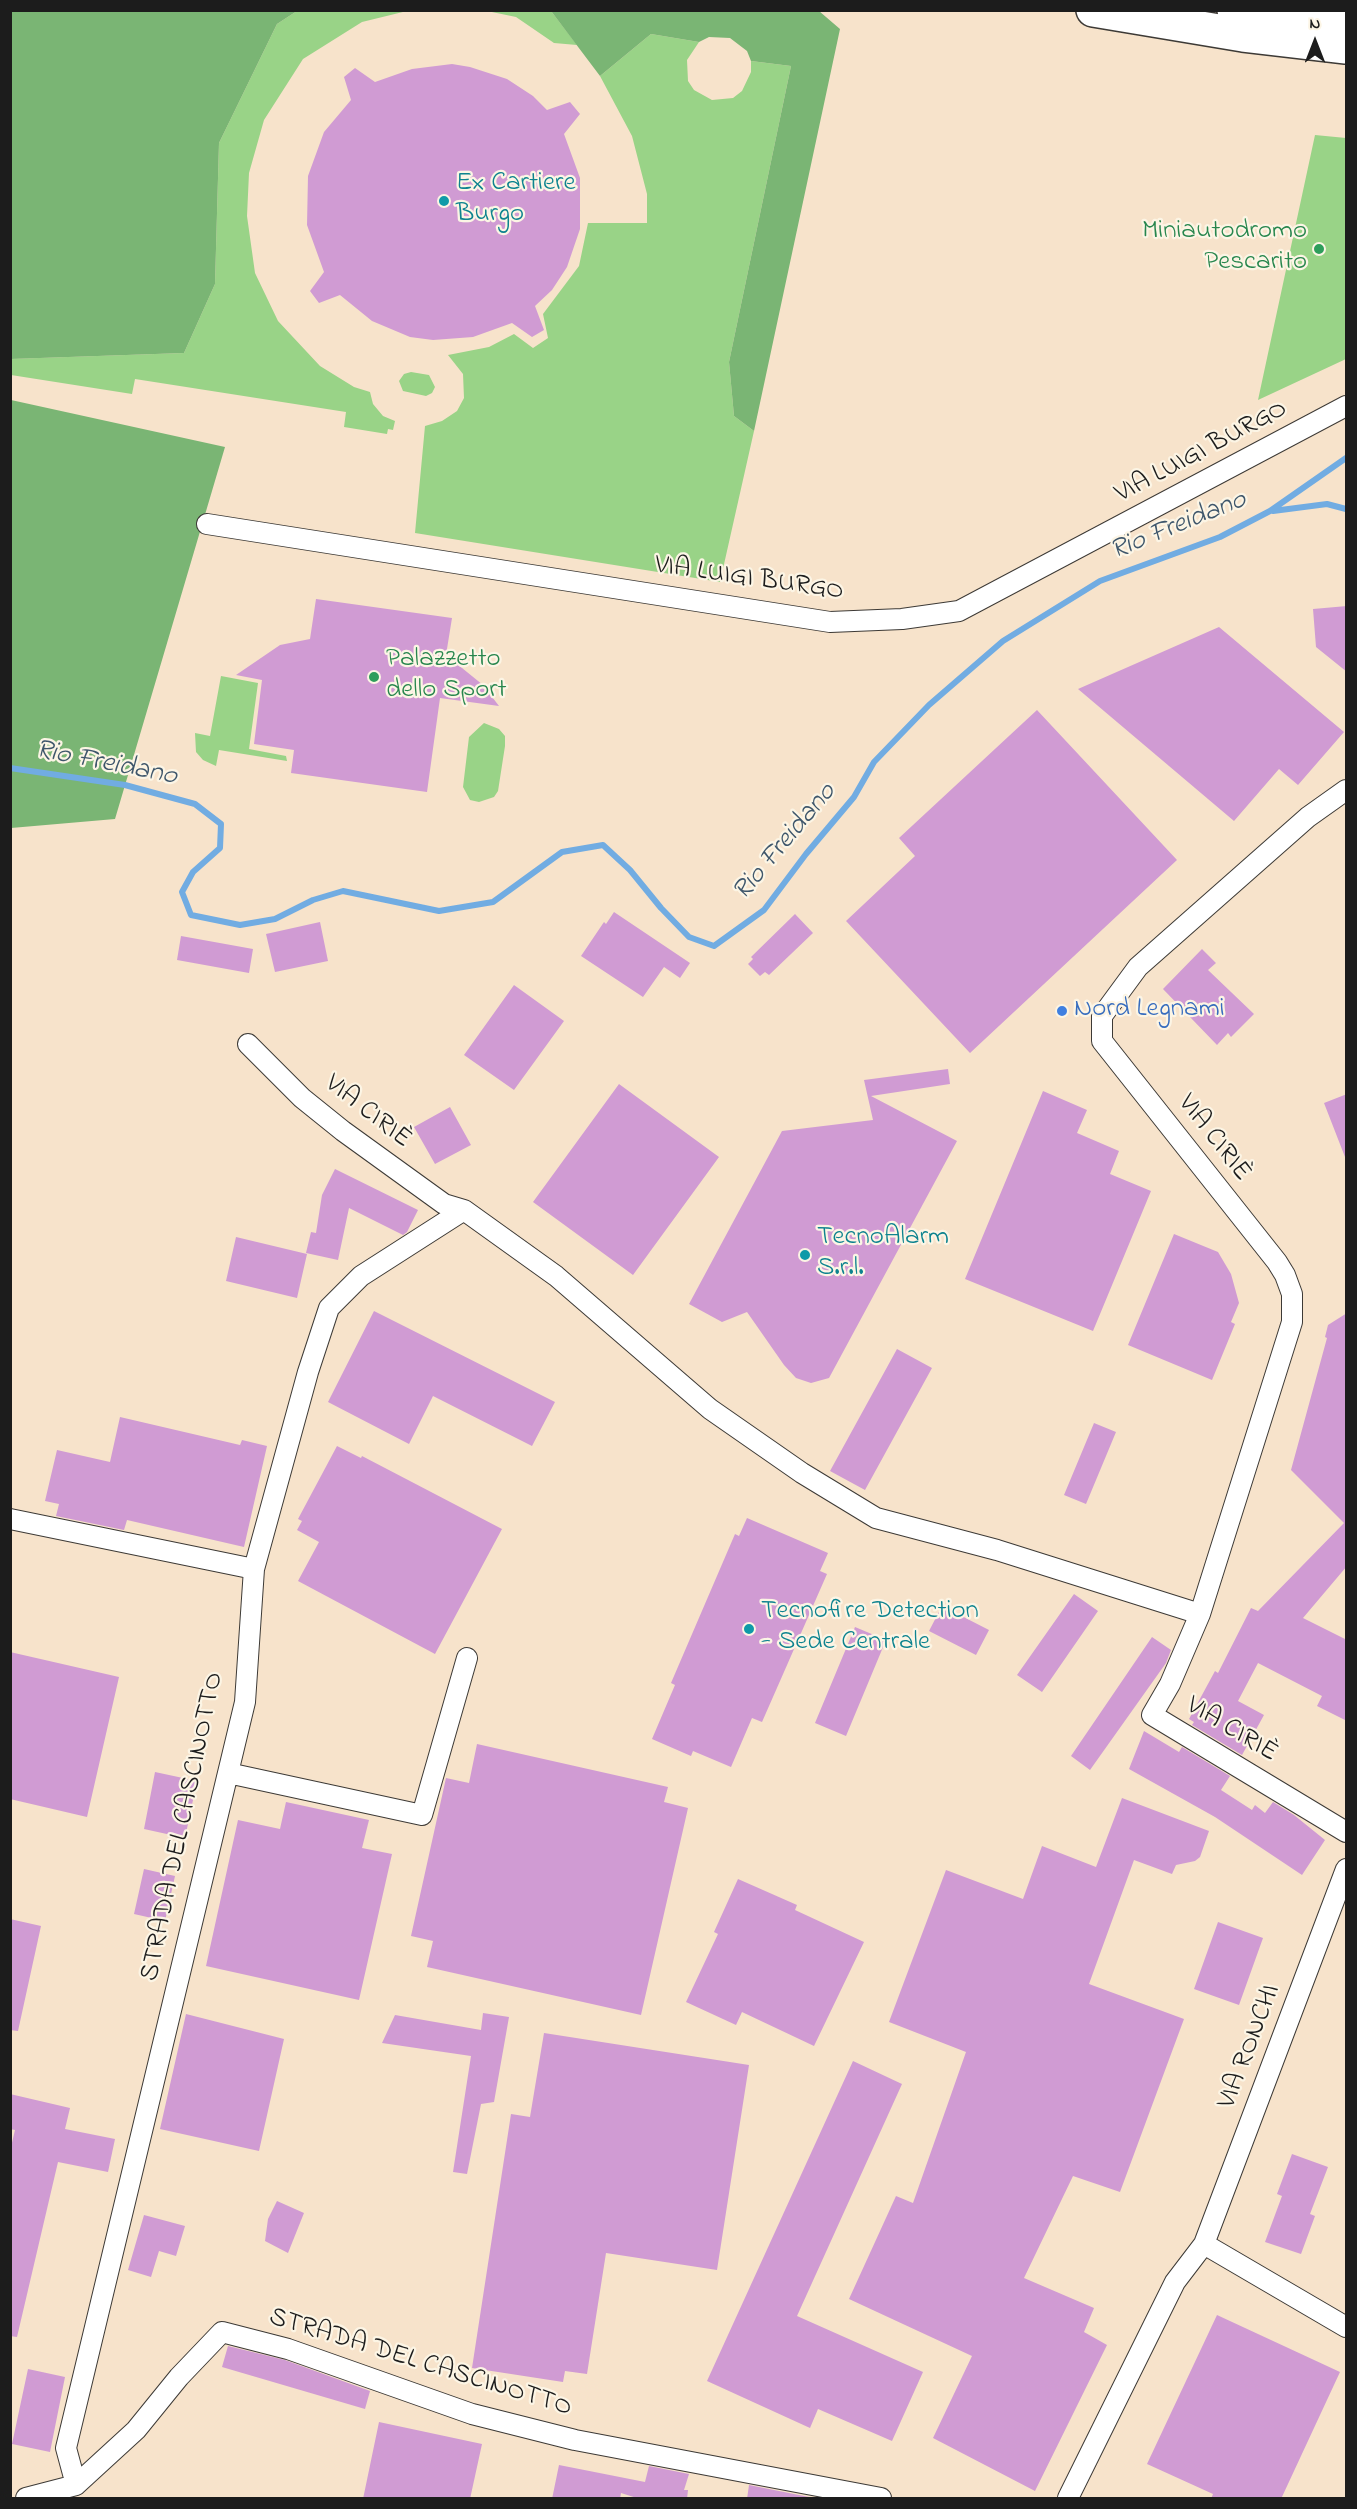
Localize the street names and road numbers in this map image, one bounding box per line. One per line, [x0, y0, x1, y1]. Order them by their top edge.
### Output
street label: VIA LUIGI BURGO [1110, 394, 1294, 512]
street label: VIA LUIGI BURGO [653, 551, 845, 609]
street label: VIA CIRIÈ [317, 1069, 417, 1157]
street label: VIA CIRIÈ [1169, 1089, 1257, 1189]
street label: STRADA DEL CASCINOTTO [135, 1670, 233, 1984]
street label: VIA CIRIÈ [1179, 1691, 1283, 1771]
street label: VIA RONCHI [1213, 1980, 1289, 2114]
street label: STRADA DEL CASCINOTTO [265, 2302, 575, 2426]

